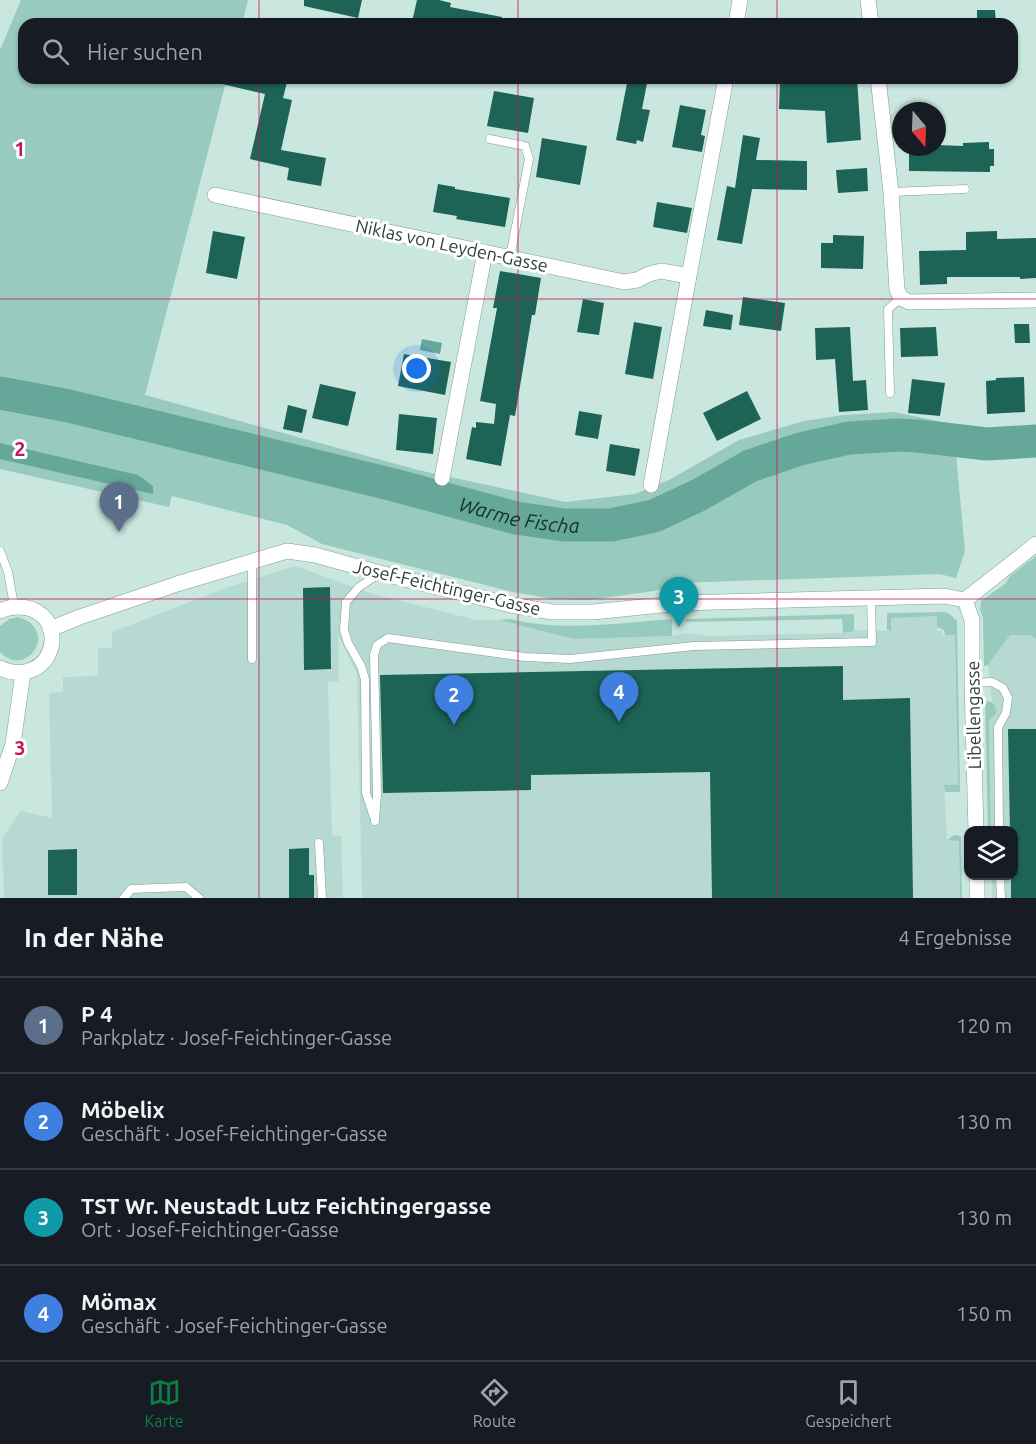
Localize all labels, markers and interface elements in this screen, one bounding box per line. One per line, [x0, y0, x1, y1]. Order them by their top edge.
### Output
search box [18, 18, 1018, 84]
icon: search [39, 35, 72, 68]
text: Hier suchen [87, 39, 203, 64]
north arrow [892, 102, 946, 156]
text: 1 [14, 137, 26, 160]
street label: Niklas von Leyden-Gasse [354, 215, 550, 275]
your location [402, 354, 431, 383]
text: 2 [14, 437, 26, 460]
pin: 1 [100, 482, 138, 532]
water label: Warme Fischa [457, 492, 580, 537]
street label: Josef-Feichtinger-Gasse [351, 556, 543, 618]
pin: 3 [660, 578, 698, 627]
street label: Libellengasse [962, 660, 984, 770]
pin: 4 [600, 672, 638, 722]
pin: 2 [434, 676, 474, 725]
text: 3 [14, 736, 26, 759]
map controls [964, 826, 1018, 880]
button: layers [964, 826, 1018, 880]
text: In der Nähe [24, 923, 164, 952]
text: 4 Ergebnisse [898, 926, 1012, 949]
text: P 4 [81, 1001, 113, 1026]
text: 1 [38, 1014, 49, 1037]
text: 120 m [956, 1014, 1012, 1037]
text: Parkplatz · Josef-Feichtinger-Gasse [81, 1026, 392, 1049]
text: Möbelix [81, 1097, 164, 1122]
text: 2 [38, 1110, 49, 1133]
text: 130 m [956, 1110, 1012, 1133]
text: Geschäft · Josef-Feichtinger-Gasse [81, 1122, 388, 1145]
text: TST Wr. Neustadt Lutz Feichtingergasse [81, 1193, 491, 1218]
text: 3 [38, 1206, 49, 1229]
text: 130 m [956, 1206, 1012, 1229]
text: Ort · Josef-Feichtinger-Gasse [81, 1218, 339, 1241]
text: Mömax [81, 1289, 157, 1314]
text: 4 [38, 1302, 49, 1325]
text: 150 m [956, 1302, 1012, 1325]
text: Geschäft · Josef-Feichtinger-Gasse [81, 1314, 388, 1337]
tab: Karte [145, 1376, 184, 1430]
tab: Route [473, 1376, 516, 1430]
tab: Gespeichert [805, 1376, 891, 1430]

